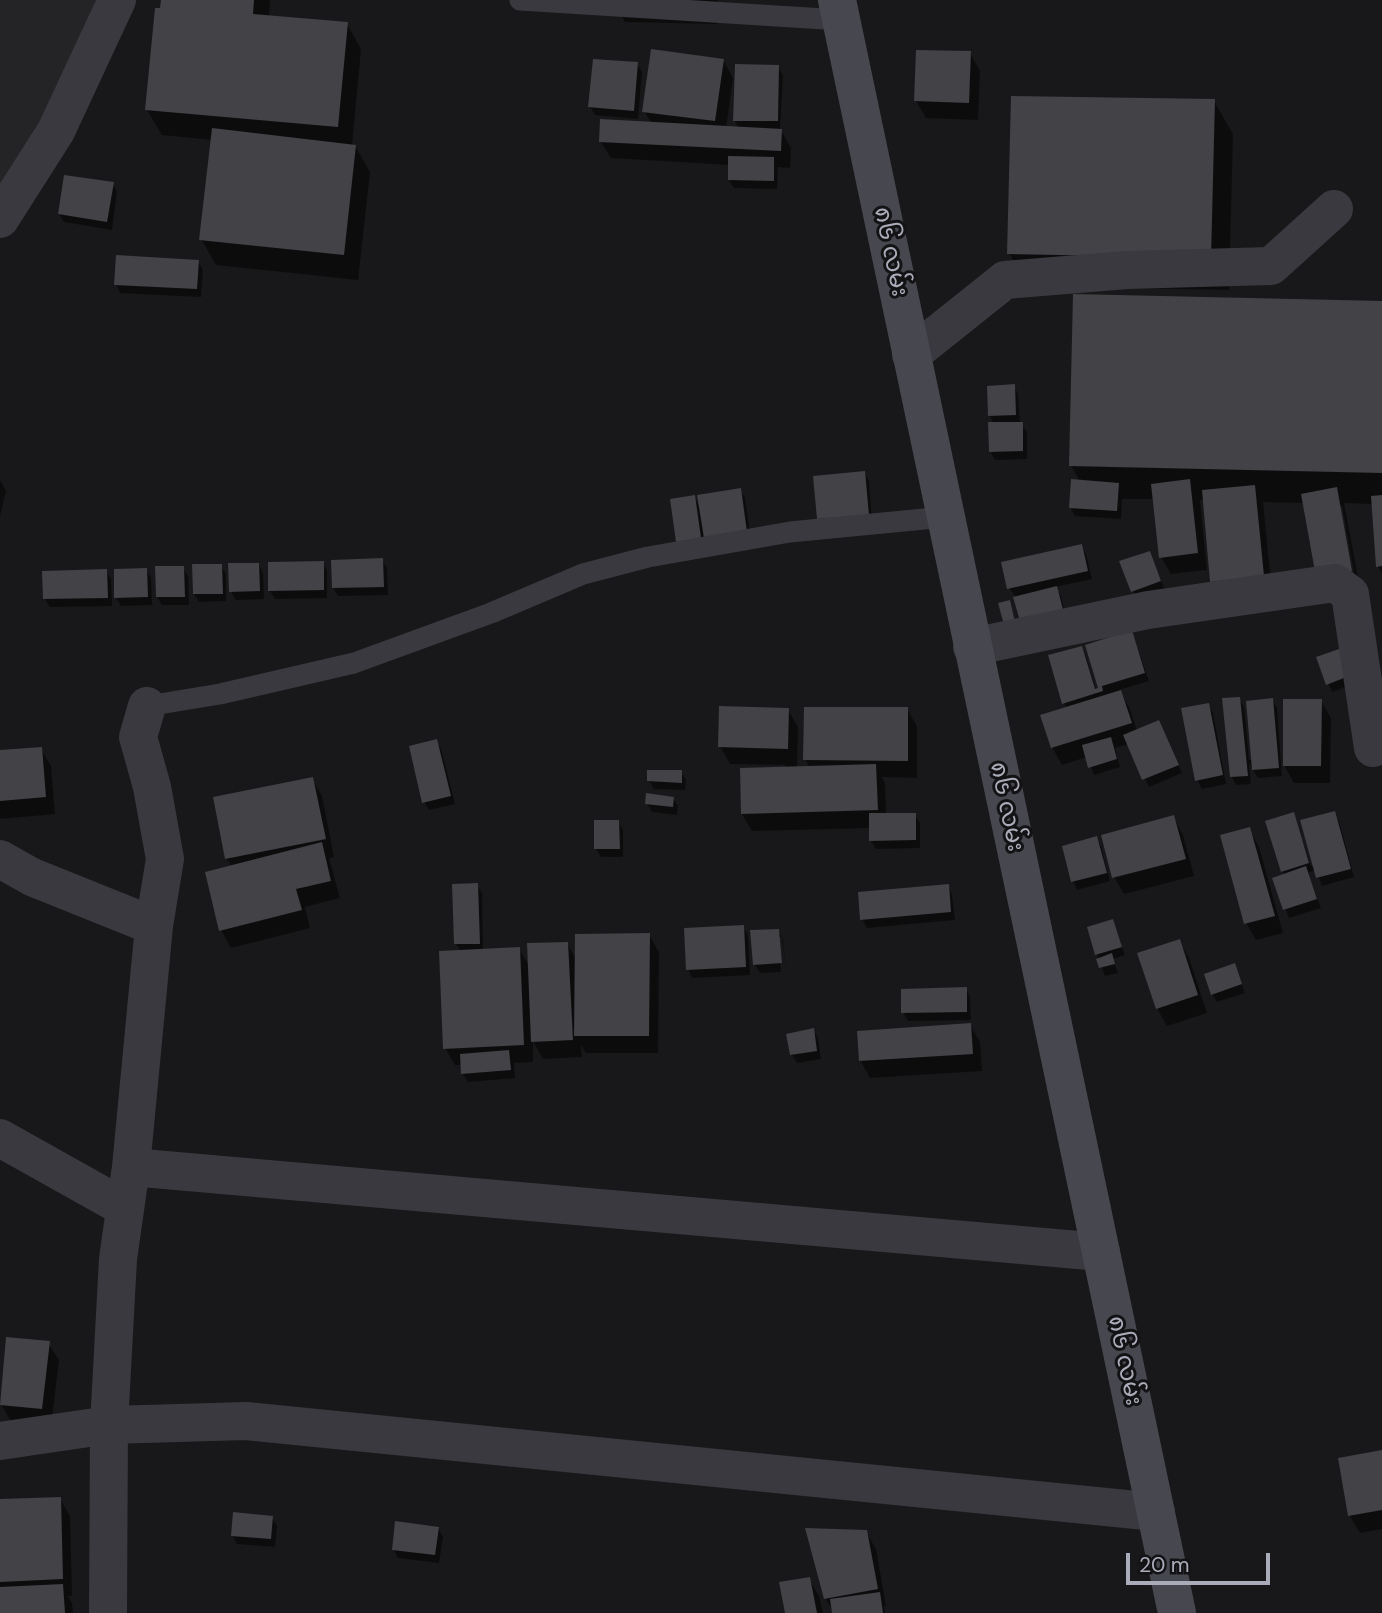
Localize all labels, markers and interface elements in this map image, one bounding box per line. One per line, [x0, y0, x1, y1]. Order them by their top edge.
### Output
street label: ၈၆ လမ်း [866, 205, 914, 299]
street label: ၈၆ လမ်း [982, 760, 1030, 854]
street label: ၈၆ လမ်း [1100, 1314, 1148, 1408]
scale bar [1130, 1540, 1274, 1584]
text: 20 m [1139, 1551, 1190, 1579]

